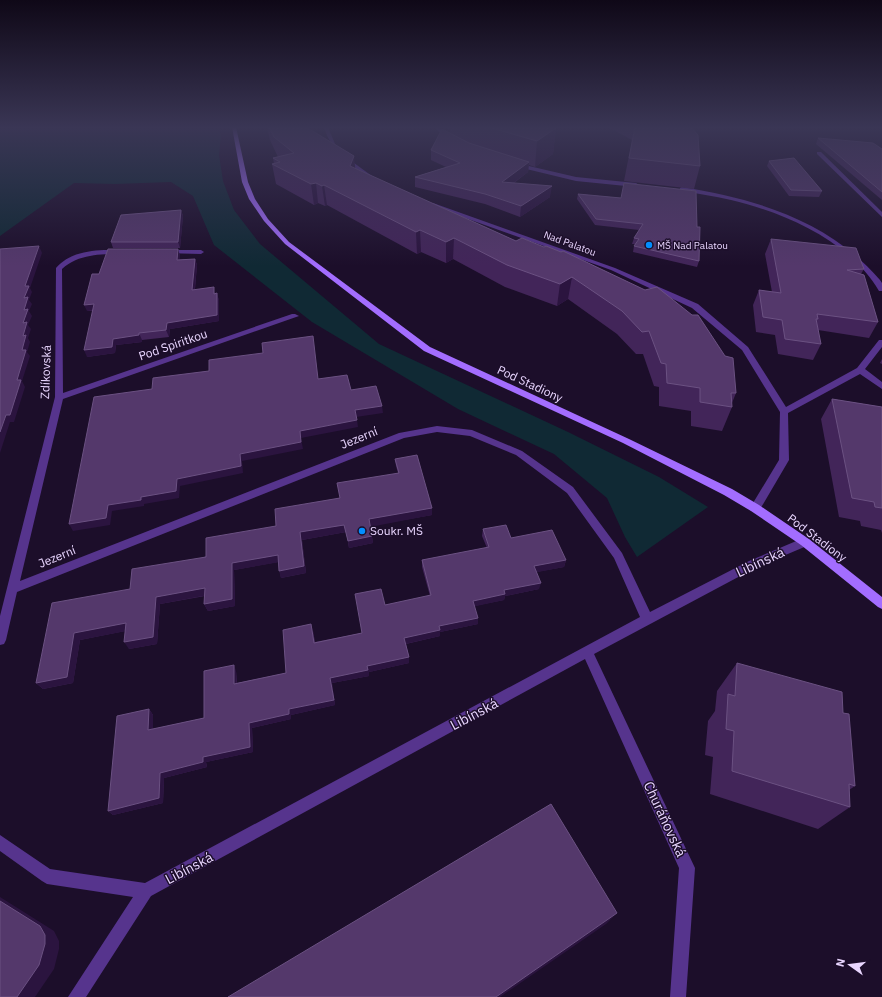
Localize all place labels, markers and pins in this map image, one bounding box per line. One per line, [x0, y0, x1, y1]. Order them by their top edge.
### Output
place label: MŠ Nad Palatou [657, 239, 728, 252]
marker: MŠ Nad Palatou [644, 240, 654, 250]
place label: Soukr. MŠ [370, 523, 423, 538]
marker: Soukr. MŠ [357, 526, 367, 536]

